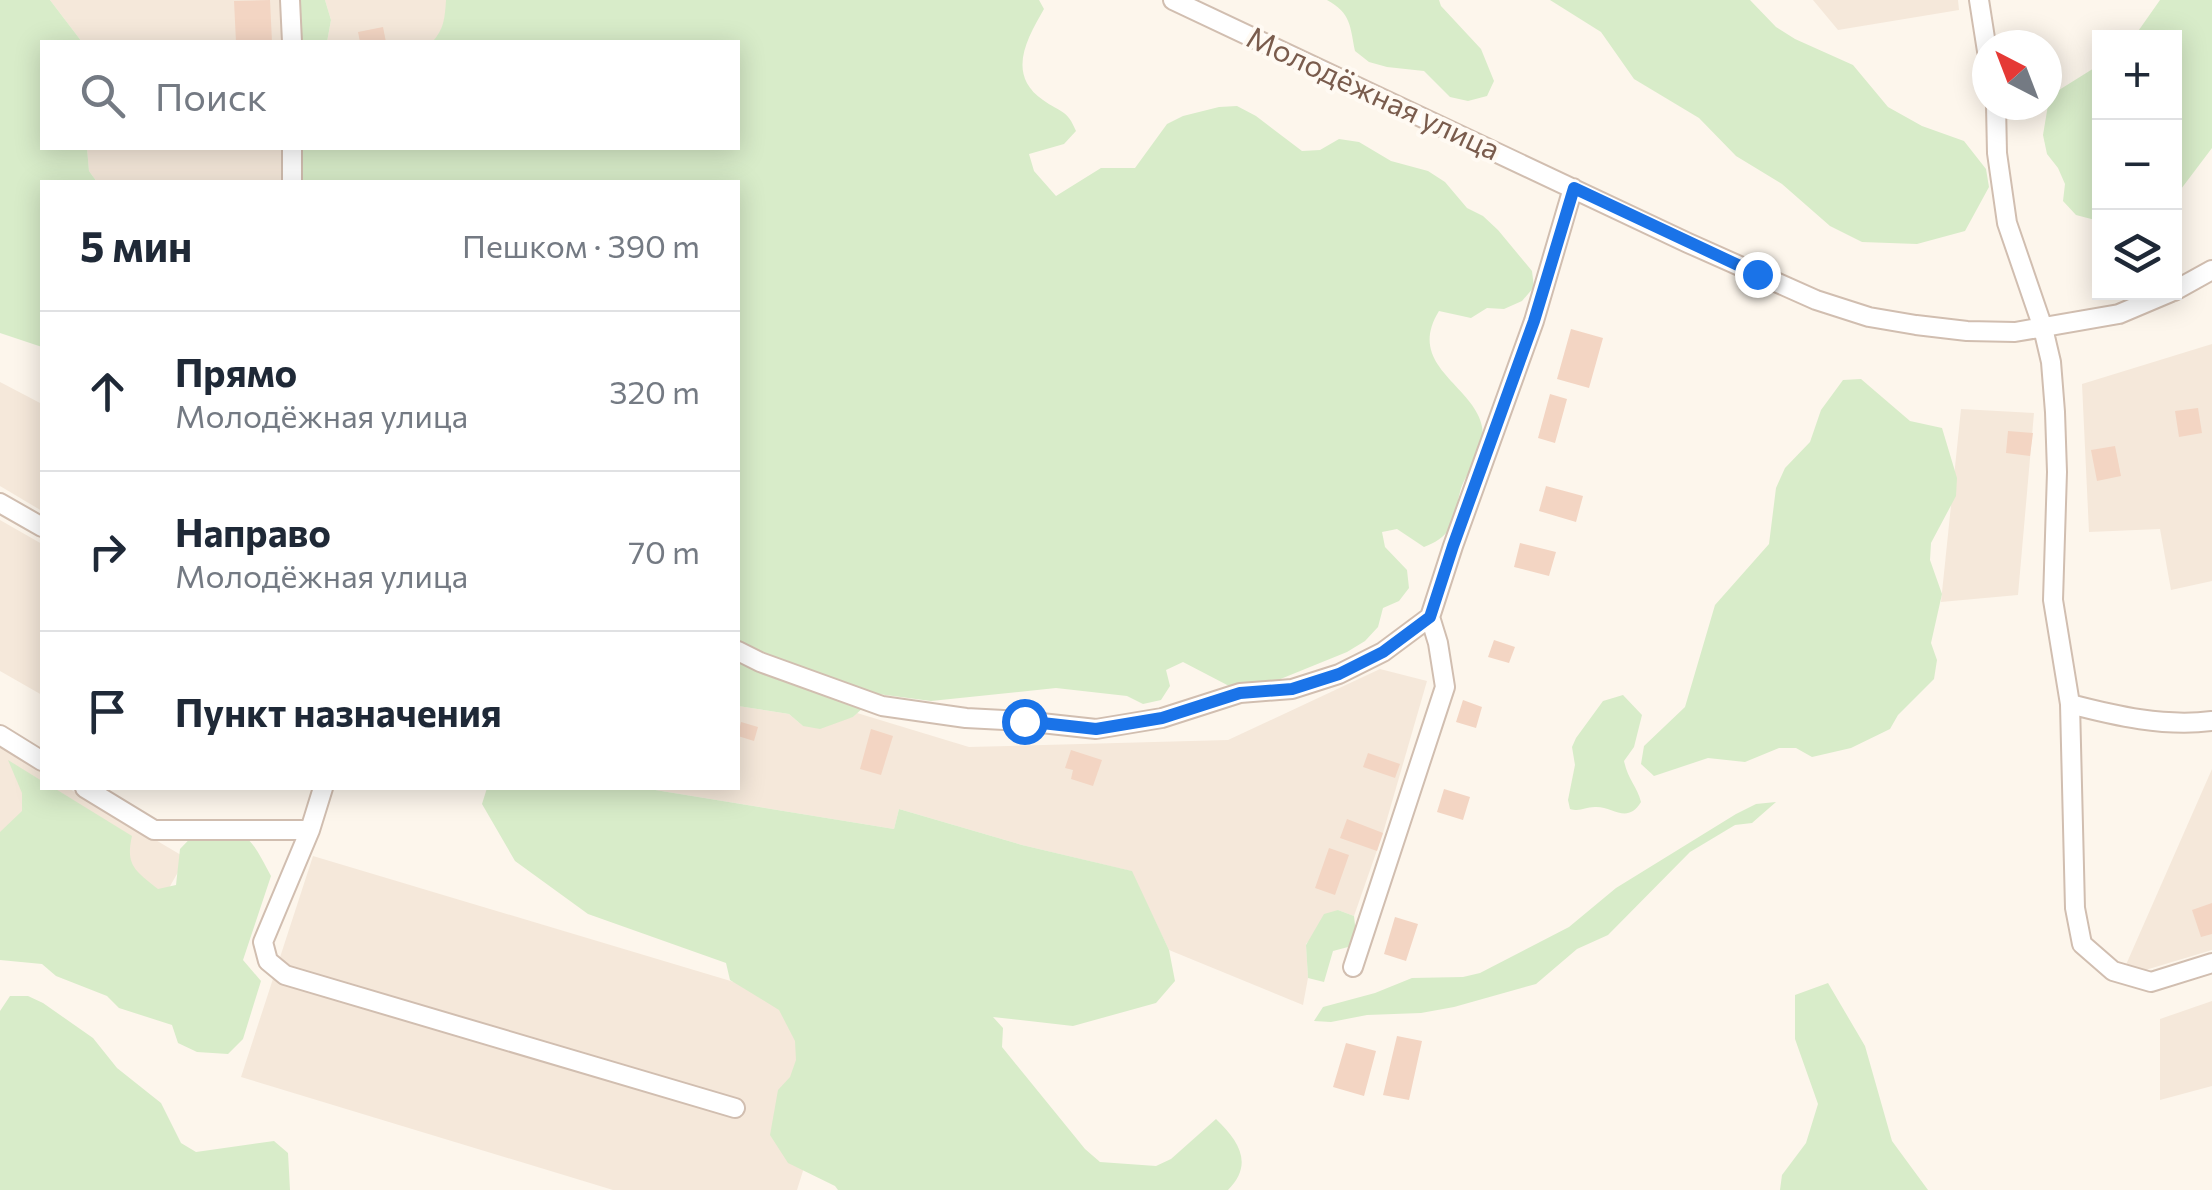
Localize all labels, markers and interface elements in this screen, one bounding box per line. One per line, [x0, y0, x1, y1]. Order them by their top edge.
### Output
street label: Молодёжная улица [1242, 17, 1506, 167]
north arrow [1972, 30, 2062, 120]
map controls [2092, 30, 2182, 300]
button: + [2092, 30, 2182, 120]
search box [40, 40, 740, 150]
icon: search [75, 68, 130, 123]
text: Поиск [155, 72, 267, 119]
button: − [2092, 120, 2182, 210]
button: layers [2092, 210, 2182, 300]
text: 5 мин [80, 219, 192, 271]
text: Пешком · 390 m [462, 225, 700, 265]
route end [1735, 252, 1781, 298]
text: Прямо [175, 348, 297, 395]
icon: ahead [80, 364, 135, 419]
text: 320 m [609, 371, 700, 411]
text: Молодёжная улица [175, 395, 468, 435]
text: Направо [175, 508, 331, 555]
icon: right [80, 524, 135, 579]
text: 70 m [628, 531, 700, 571]
text: Молодёжная улица [175, 555, 468, 595]
icon: arrive [80, 684, 135, 739]
text: Пункт назначения [175, 688, 502, 735]
route start [1002, 699, 1048, 745]

